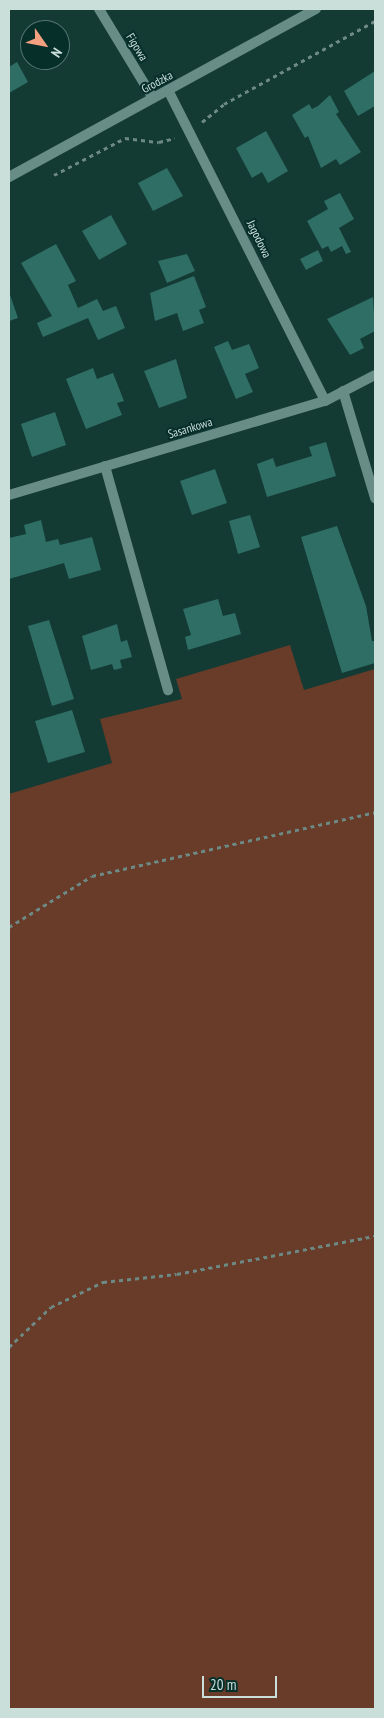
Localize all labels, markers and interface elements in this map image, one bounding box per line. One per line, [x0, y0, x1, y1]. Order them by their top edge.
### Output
north arrow [20, 20, 70, 70]
street label: Figowa [123, 31, 151, 63]
text: N [47, 45, 66, 61]
street label: Grodzka [139, 68, 175, 96]
street label: Jagodowa [244, 218, 274, 260]
street label: Sasankowa [166, 414, 214, 442]
scale bar [204, 1666, 279, 1698]
text: 20 m [210, 1675, 236, 1694]

